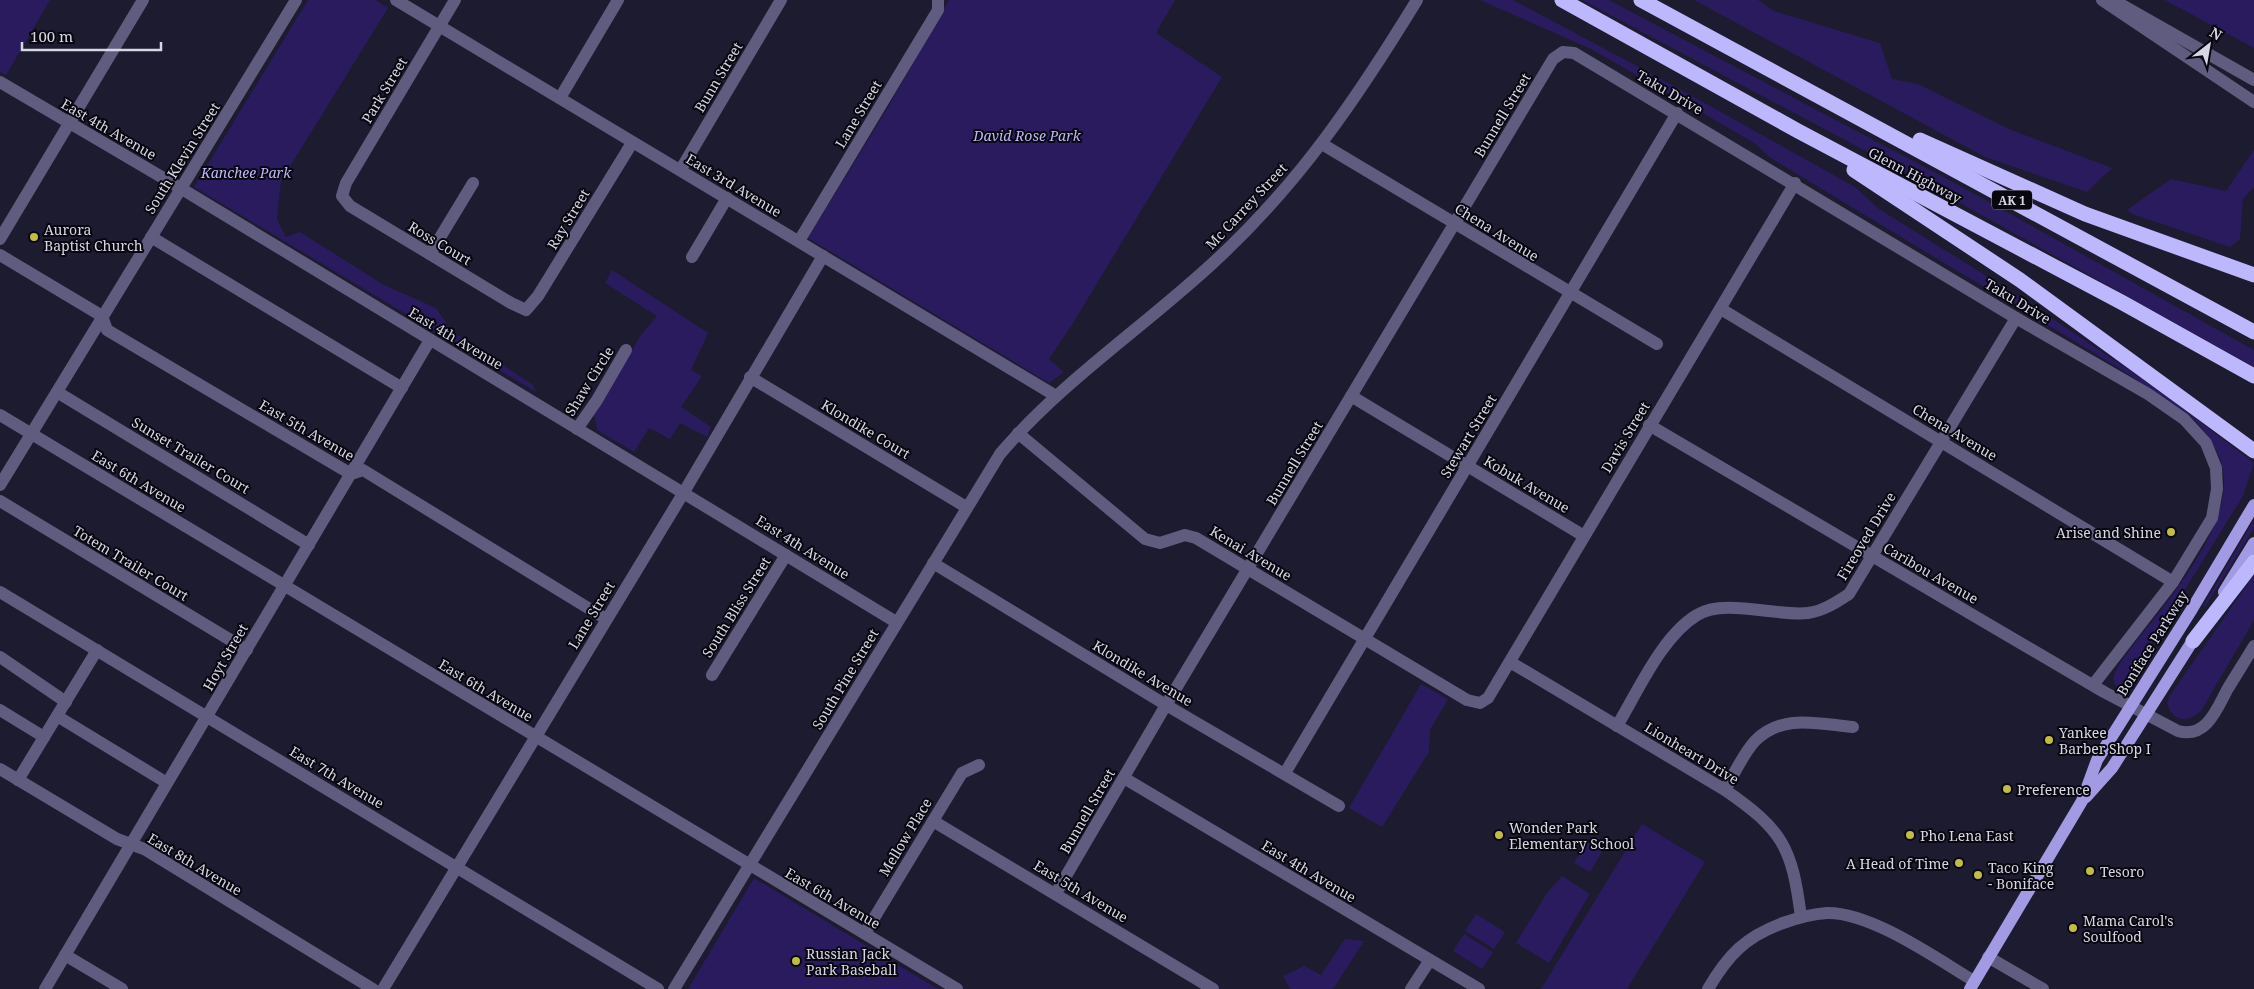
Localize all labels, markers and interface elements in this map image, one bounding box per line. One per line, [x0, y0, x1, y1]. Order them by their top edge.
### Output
scale bar [22, 20, 161, 52]
north arrow [2184, 20, 2234, 70]
text: N [2206, 22, 2226, 44]
text: 100 m [30, 26, 73, 46]
street label: Bunn Street [690, 38, 746, 116]
street label: Park Street [357, 53, 411, 127]
street label: Taku Drive [1633, 65, 1707, 119]
street label: Bunnell Street [1469, 69, 1535, 161]
street label: Lane Street [830, 77, 886, 151]
street label: East 4th Avenue [58, 94, 160, 164]
street label: South Klevin Street [140, 99, 224, 217]
park label: David Rose Park [972, 126, 1082, 145]
street label: Glenn Highway [1865, 142, 1965, 208]
street label: East 3rd Avenue [683, 149, 785, 221]
street label: Mc Carrey Street [1201, 159, 1291, 253]
park label: Kanchee Park [200, 163, 292, 182]
street label: Ray Street [543, 185, 594, 253]
road number: AK 1 [1992, 190, 2032, 210]
street label: Chena Avenue [1451, 199, 1543, 265]
street label: Ross Court [405, 217, 475, 269]
place label: Aurora Baptist Church [44, 220, 143, 255]
marker: Aurora Baptist Church [28, 231, 40, 243]
street label: Taku Drive [1982, 274, 2054, 328]
street label: East 4th Avenue [405, 302, 507, 374]
street label: Shaw Circle [560, 343, 618, 419]
street label: Stewart Street [1436, 391, 1500, 481]
street label: East 5th Avenue [256, 395, 358, 465]
street label: Klondike Court [818, 395, 914, 463]
street label: Davis Street [1596, 398, 1654, 476]
street label: Chena Avenue [1909, 399, 2001, 465]
street label: Sunset Trailer Court [129, 412, 254, 498]
street label: Bunnell Street [1261, 417, 1327, 509]
street label: East 6th Avenue [88, 445, 190, 517]
street label: Kobuk Avenue [1481, 451, 1573, 517]
street label: Fireoved Drive [1832, 488, 1900, 584]
street label: East 4th Avenue [753, 511, 853, 583]
street label: Totem Trailer Court [70, 521, 192, 605]
street label: Kenai Avenue [1207, 521, 1295, 585]
place label: Arise and Shine [2056, 523, 2161, 542]
marker: Arise and Shine [2165, 526, 2177, 538]
street label: Caribou Avenue [1880, 538, 1982, 608]
street label: South Bliss Street [697, 553, 775, 661]
street label: Lane Street [563, 578, 619, 652]
street label: Boniface Parkway [2112, 587, 2192, 699]
street label: Hoyt Street [198, 620, 252, 694]
street label: South Pine Street [807, 625, 883, 733]
street label: Klondike Avenue [1090, 636, 1196, 710]
street label: East 6th Avenue [435, 654, 537, 726]
street label: Lionheart Drive [1641, 717, 1743, 789]
place label: Yankee Barber Shop I [2058, 723, 2151, 758]
marker: Yankee Barber Shop I [2043, 734, 2055, 746]
street label: East 7th Avenue [286, 741, 388, 813]
street label: Bunnell Street [1055, 765, 1119, 857]
place label: Preference [2017, 780, 2090, 799]
marker: Preference [2001, 783, 2013, 795]
street label: Mellow Place [874, 794, 936, 880]
place label: Wonder Park Elementary School [1509, 818, 1635, 853]
place label: Pho Lena East [1920, 826, 2014, 845]
street label: East 8th Avenue [144, 828, 246, 900]
marker: Wonder Park Elementary School [1493, 829, 1505, 841]
marker: Pho Lena East [1904, 829, 1916, 841]
street label: East 4th Avenue [1258, 835, 1360, 907]
place label: A Head of Time [1846, 854, 1949, 873]
street label: East 5th Avenue [1030, 855, 1132, 927]
marker: A Head of Time [1953, 857, 1965, 869]
place label: Taco King - Boniface [1988, 858, 2054, 893]
place label: Tesoro [2100, 862, 2144, 881]
street label: East 6th Avenue [782, 863, 884, 933]
marker: Tesoro [2084, 865, 2096, 877]
marker: Taco King - Boniface [1972, 869, 1984, 881]
place label: Mama Carol's Soulfood [2083, 911, 2174, 946]
marker: Mama Carol's Soulfood [2067, 922, 2079, 934]
place label: Russian Jack Park Baseball [806, 944, 897, 979]
marker: Russian Jack Park Baseball [790, 955, 802, 967]

